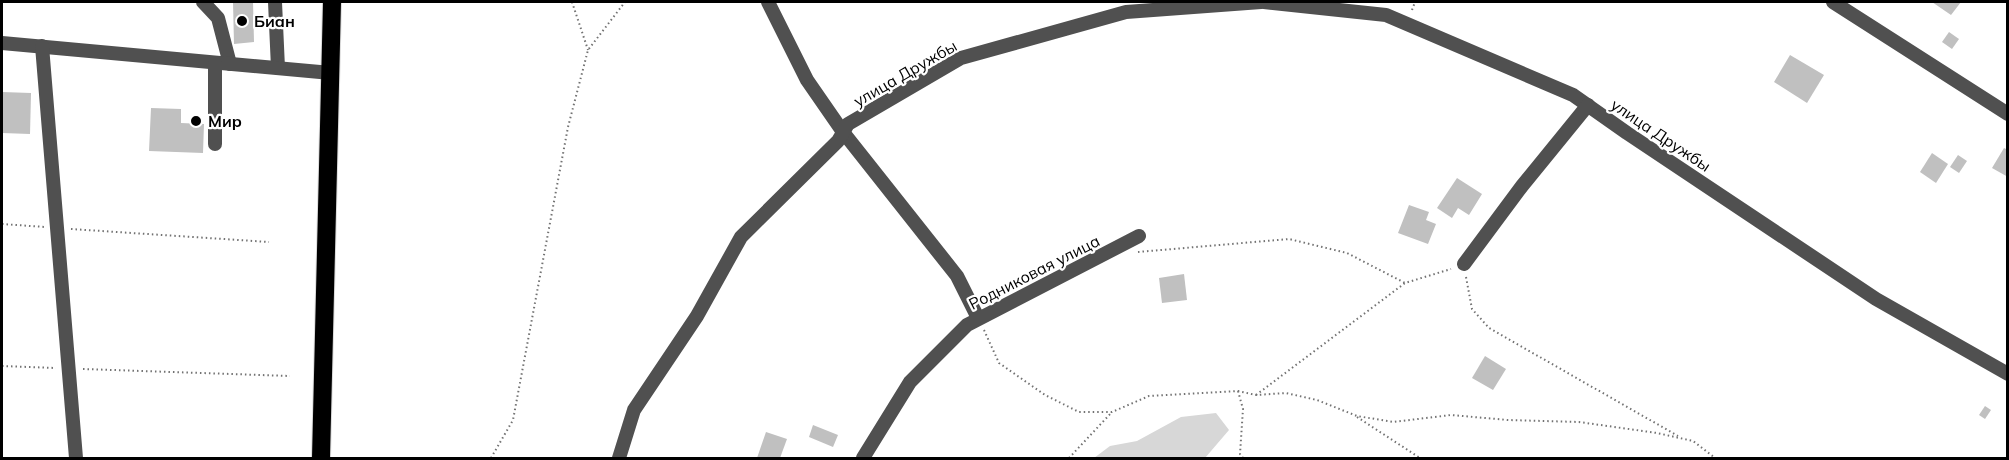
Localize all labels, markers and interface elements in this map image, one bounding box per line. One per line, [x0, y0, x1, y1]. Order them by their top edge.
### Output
place label: Биан [254, 11, 295, 31]
marker: Биан [235, 14, 249, 28]
street label: улица Дружбы [850, 35, 960, 111]
street label: улица Дружбы [1607, 94, 1715, 176]
place label: Мир [208, 111, 242, 131]
marker: Мир [189, 114, 203, 128]
street label: Родниковая улица [965, 230, 1103, 314]

